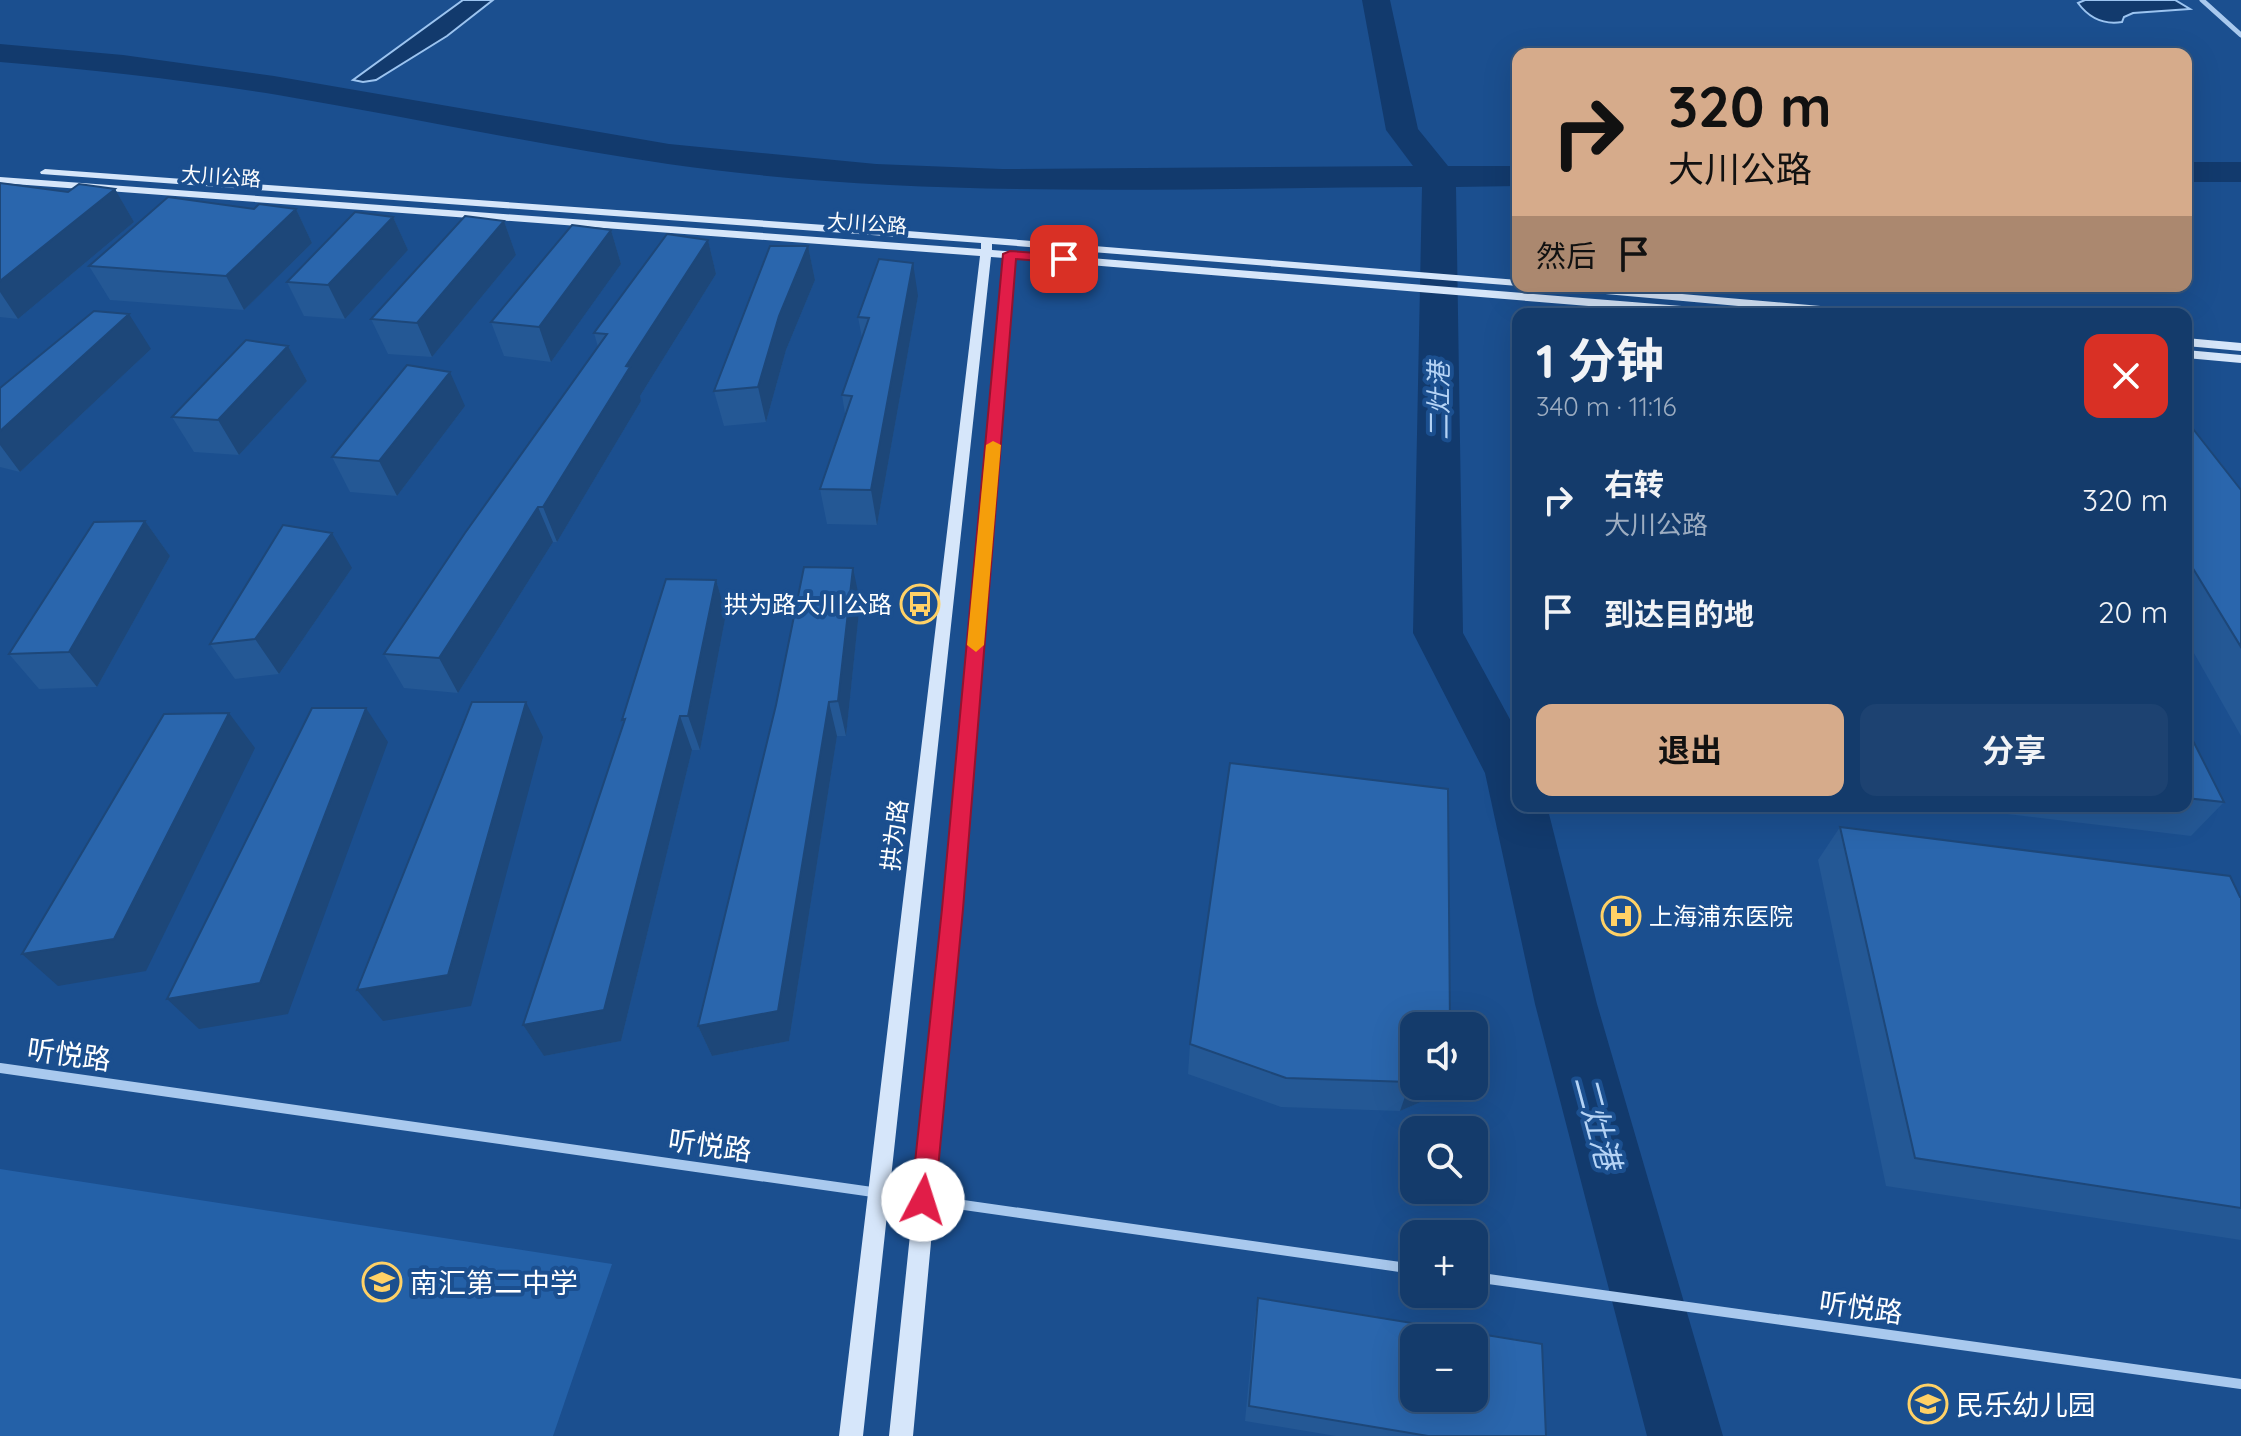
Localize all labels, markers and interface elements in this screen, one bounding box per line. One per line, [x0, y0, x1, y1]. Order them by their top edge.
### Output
text: 320 m [1668, 71, 1832, 141]
icon: right [1536, 80, 1640, 184]
text: 大川公路 [1668, 146, 1812, 191]
street label: 大川公路 [180, 161, 262, 191]
street label: 大川公路 [826, 208, 908, 238]
pin [1030, 225, 1098, 293]
icon: arrive [1612, 232, 1656, 276]
icon: arrive [1042, 237, 1086, 281]
text: 然后 [1536, 237, 1596, 275]
text: 1 分钟 [1536, 330, 1664, 390]
button: close [2084, 334, 2168, 418]
water label: 二灶港 [1422, 358, 1455, 440]
text: 340 m · 11:16 [1536, 390, 1677, 423]
text: 右转 [1604, 465, 1664, 503]
icon: right [1536, 478, 1580, 522]
text: 320 m [2082, 481, 2168, 519]
text: 大川公路 [1604, 508, 1708, 541]
bus stop icon: 拱为路大川公路 [899, 583, 941, 625]
place label: 拱为路大川公路 [724, 589, 892, 619]
icon: arrive [1536, 590, 1580, 634]
text: 20 m [2098, 593, 2168, 631]
text: 到达目的地 [1604, 595, 1754, 633]
button: 退出 [1536, 704, 1844, 796]
button: 分享 [1860, 704, 2168, 796]
street label: 拱为路 [875, 797, 913, 873]
hospital icon: 上海浦东医院 [1600, 895, 1642, 937]
place label: 上海浦东医院 [1649, 901, 1793, 931]
map controls [1400, 1012, 1488, 1412]
button: sound [1400, 1012, 1488, 1100]
street label: 听悦路 [25, 1031, 113, 1077]
water label: 二灶港 [1566, 1070, 1631, 1177]
button: search [1400, 1116, 1488, 1204]
street label: 听悦路 [666, 1122, 754, 1168]
position arrow [881, 1158, 965, 1242]
button: + [1400, 1220, 1488, 1308]
school or university icon: 南汇第二中学 [361, 1261, 403, 1303]
place label: 南汇第二中学 [410, 1265, 578, 1300]
street label: 听悦路 [1817, 1284, 1905, 1330]
button: − [1400, 1324, 1488, 1412]
school or university icon: 民乐幼儿园 [1907, 1383, 1949, 1425]
place label: 民乐幼儿园 [1956, 1387, 2096, 1422]

